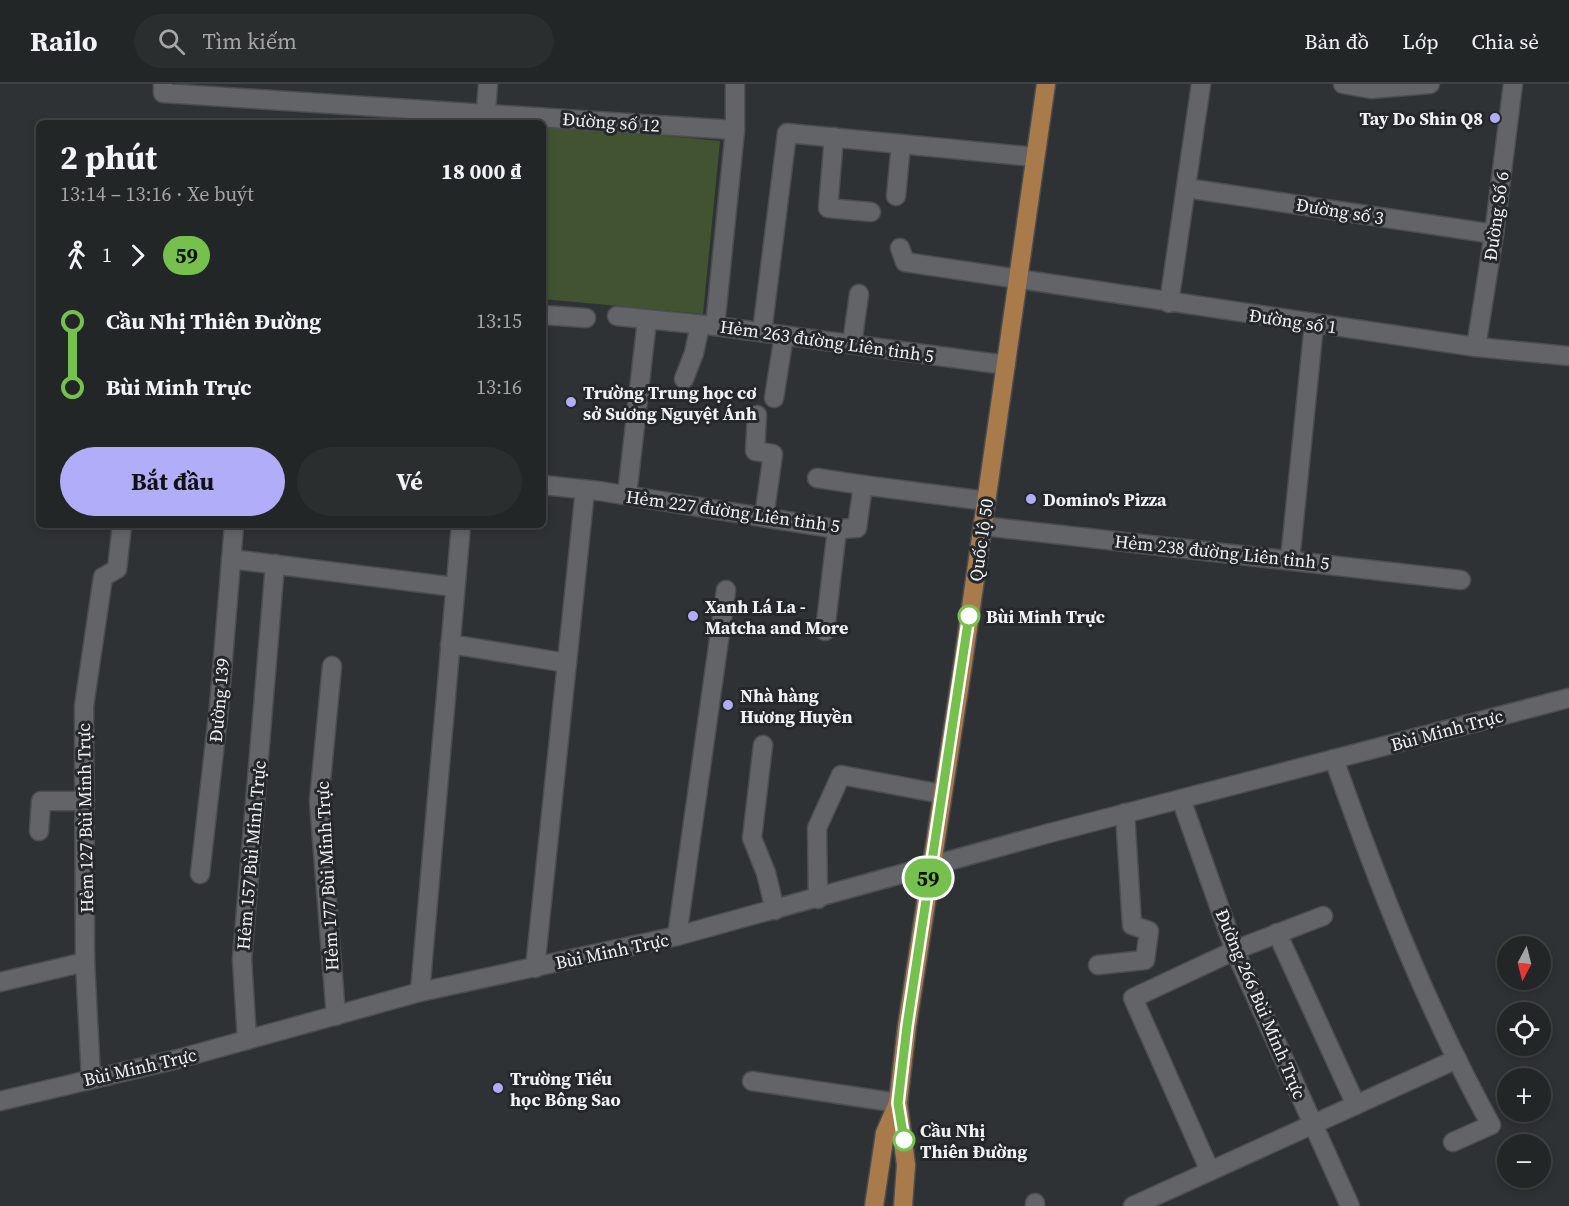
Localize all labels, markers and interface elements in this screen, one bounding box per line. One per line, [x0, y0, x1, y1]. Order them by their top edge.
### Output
search box [134, 14, 554, 68]
text: Railo [30, 22, 98, 60]
icon: search [155, 25, 188, 58]
text: Tìm kiếm [203, 26, 297, 56]
text: Bản đồ [1304, 27, 1369, 56]
text: Lớp [1402, 27, 1438, 56]
text: Chia sẻ [1471, 27, 1539, 56]
street label: Đường số 12 [562, 106, 660, 138]
place label: Tay Do Shin Q8 [1359, 106, 1483, 131]
marker: Tay Do Shin Q8 [1488, 111, 1502, 125]
text: 2 phút [60, 135, 157, 180]
text: 18 000 ₫ [441, 156, 522, 186]
street label: Đường Số 6 [1477, 170, 1515, 262]
text: 13:14 – 13:16 · Xe buýt [60, 180, 254, 208]
street label: Đường số 3 [1294, 192, 1386, 230]
icon: walk [60, 239, 93, 272]
icon: forward [121, 239, 154, 272]
text: 1 [102, 241, 112, 269]
text: 59 [175, 241, 198, 270]
street label: Đường số 1 [1247, 302, 1339, 340]
text: Cầu Nhị Thiên Đường [106, 306, 321, 336]
text: 13:15 [476, 307, 522, 335]
street label: Hẻm 263 đường Liên tỉnh 5 [718, 314, 936, 368]
text: Bùi Minh Trực [106, 372, 251, 402]
text: 13:16 [476, 373, 522, 401]
place label: Trường Trung học cơ sở Sương Nguyệt Ánh [583, 380, 757, 426]
marker: Trường Trung học cơ sở Sương Nguyệt Ánh [564, 395, 578, 409]
button: Bắt đầu [60, 447, 285, 516]
button: Vé [297, 447, 522, 516]
street label: Hẻm 227 đường Liên tỉnh 5 [624, 484, 842, 538]
place label: Domino's Pizza [1043, 487, 1167, 512]
marker: Domino's Pizza [1024, 492, 1038, 506]
street label: Quốc lộ 50 [963, 497, 999, 583]
street label: Hẻm 238 đường Liên tỉnh 5 [1113, 528, 1331, 576]
place label: Xanh Lá La - Matcha and More [705, 594, 848, 640]
place label: Bùi Minh Trực [986, 604, 1105, 629]
marker: Bùi Minh Trực [958, 605, 980, 627]
marker: Xanh Lá La - Matcha and More [686, 609, 700, 623]
street label: Đường 139 [203, 657, 235, 743]
place label: Nhà hàng Hương Huyền [740, 683, 853, 729]
marker: Nhà hàng Hương Huyền [721, 698, 735, 712]
street label: Bùi Minh Trực [1388, 703, 1506, 757]
street label: Hẻm 127 Bùi Minh Trực [71, 723, 99, 913]
street label: Hẻm 157 Bùi Minh Trực [230, 759, 272, 951]
street label: Hẻm 177 Bùi Minh Trực [310, 780, 344, 972]
line badge: 59 [901, 858, 955, 898]
text: 59 [917, 864, 939, 893]
street label: Đường 266 Bùi Minh Trực [1210, 905, 1312, 1103]
street label: Bùi Minh Trực [553, 927, 671, 975]
north arrow [1497, 936, 1551, 990]
map controls [1497, 936, 1551, 1188]
button: locate [1497, 1002, 1551, 1056]
street label: Bùi Minh Trực [81, 1042, 199, 1092]
place label: Trường Tiểu học Bông Sao [510, 1066, 621, 1112]
button: + [1497, 1068, 1551, 1122]
marker: Trường Tiểu học Bông Sao [491, 1081, 505, 1095]
place label: Cầu Nhị Thiên Đường [920, 1118, 1027, 1164]
marker: Cầu Nhị Thiên Đường [893, 1129, 915, 1151]
button: − [1497, 1134, 1551, 1188]

